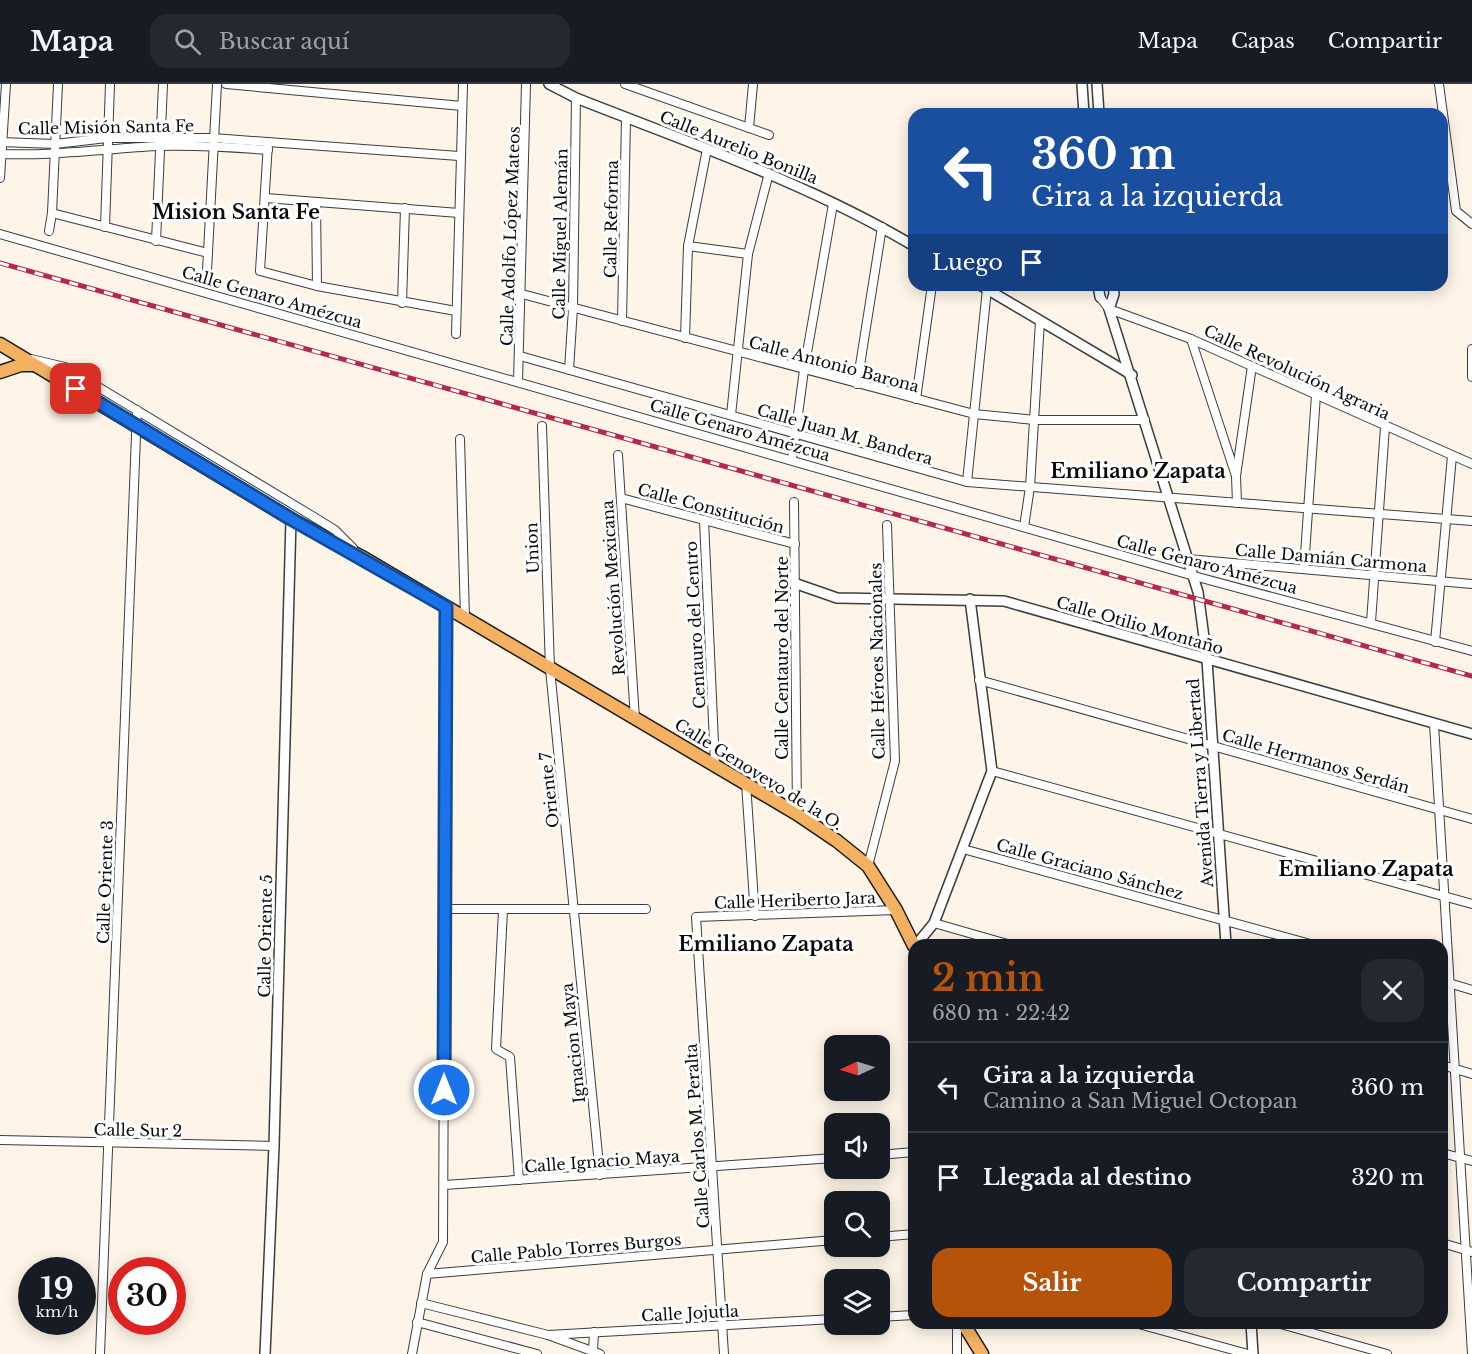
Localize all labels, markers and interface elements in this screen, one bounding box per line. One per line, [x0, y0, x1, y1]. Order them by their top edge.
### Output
search box [150, 14, 570, 68]
text: Mapa [30, 24, 114, 59]
icon: search [171, 25, 204, 58]
text: Buscar aquí [219, 28, 349, 55]
text: Mapa [1138, 28, 1198, 54]
text: Capas [1231, 28, 1295, 54]
text: Compartir [1328, 28, 1442, 54]
street label: Calle Aurelio Bonilla [657, 106, 821, 188]
street label: Calle Misión Santa Fe [18, 115, 194, 139]
street label: Calle Adolfo López Mateos [496, 126, 524, 346]
text: 360 m [1031, 128, 1175, 180]
icon: left [932, 132, 1010, 210]
street label: Calle Miguel Alemán [549, 148, 571, 320]
street label: Calle Reforma [600, 160, 622, 278]
text: Gira a la izquierda [1031, 180, 1283, 213]
district label: Mision Santa Fe [152, 200, 320, 224]
icon: arrive [1015, 246, 1048, 279]
text: Luego [932, 249, 1003, 276]
street label: Calle Genaro Amézcua [180, 262, 365, 332]
street label: Calle Revolución Agraria [1201, 320, 1393, 424]
street label: Calle Antonio Barona [747, 332, 922, 396]
pin [50, 363, 101, 414]
icon: arrive [59, 372, 92, 405]
street label: Calle Genaro Amézcua [648, 395, 833, 465]
street label: Calle Juan M. Bandera [755, 399, 935, 469]
district label: Emiliano Zapata [1050, 459, 1226, 483]
street label: Calle Constitución [635, 479, 787, 537]
street label: Revolución Mexicana [597, 499, 629, 676]
street label: Union [521, 522, 543, 574]
street label: Calle Genaro Amézcua [1114, 530, 1300, 598]
street label: Calle Damián Carmona [1234, 540, 1428, 576]
street label: Centauro del Centro [681, 541, 709, 709]
street label: Calle Centauro del Norte [772, 556, 792, 760]
street label: Calle Héroes Nacionales [865, 562, 889, 760]
street label: Calle Otilio Montaño [1054, 592, 1226, 658]
street label: Avenida Tierra y Libertad [1183, 678, 1217, 889]
street label: Calle Genovevo de la O. [671, 714, 847, 834]
street label: Calle Hermanos Serdán [1220, 725, 1412, 797]
street label: Oriente 7 [535, 750, 563, 829]
street label: Calle Oriente 3 [93, 820, 117, 944]
street label: Calle Graciano Sánchez [994, 834, 1186, 904]
district label: Emiliano Zapata [1278, 857, 1454, 881]
street label: Calle Oriente 5 [254, 874, 276, 998]
street label: Calle Heriberto Jara [714, 887, 876, 913]
district label: Emiliano Zapata [678, 932, 854, 956]
text: 2 min [932, 956, 1044, 1001]
button: close [1361, 959, 1424, 1022]
street label: Ignacion Maya [557, 982, 589, 1104]
text: 680 m · 22:42 [932, 1001, 1070, 1025]
north arrow [824, 1035, 890, 1101]
map controls [824, 1035, 890, 1335]
street label: Calle Carlos M. Peralta [681, 1043, 713, 1229]
position arrow [412, 1058, 476, 1122]
text: Gira a la izquierda [983, 1062, 1195, 1089]
icon: left [932, 1071, 965, 1104]
text: 360 m [1351, 1074, 1424, 1101]
text: Camino a San Miguel Octopan [983, 1089, 1298, 1113]
button: sound [824, 1113, 890, 1179]
street label: Calle Sur 2 [94, 1119, 182, 1141]
street label: Calle Ignacio Maya [524, 1146, 680, 1176]
icon: arrive [932, 1161, 965, 1194]
text: Llegada al destino [983, 1164, 1192, 1191]
text: 320 m [1351, 1164, 1424, 1191]
button: search [824, 1191, 890, 1257]
street label: Calle Pablo Torres Burgos [470, 1229, 682, 1267]
button: Salir [932, 1248, 1172, 1317]
button: Compartir [1184, 1248, 1424, 1317]
speed limit sign: 30 [108, 1257, 186, 1335]
button: layers [824, 1269, 890, 1335]
text: 19 [40, 1270, 74, 1307]
street label: Calle Jojutla [641, 1300, 740, 1326]
text: km/h [36, 1302, 78, 1321]

